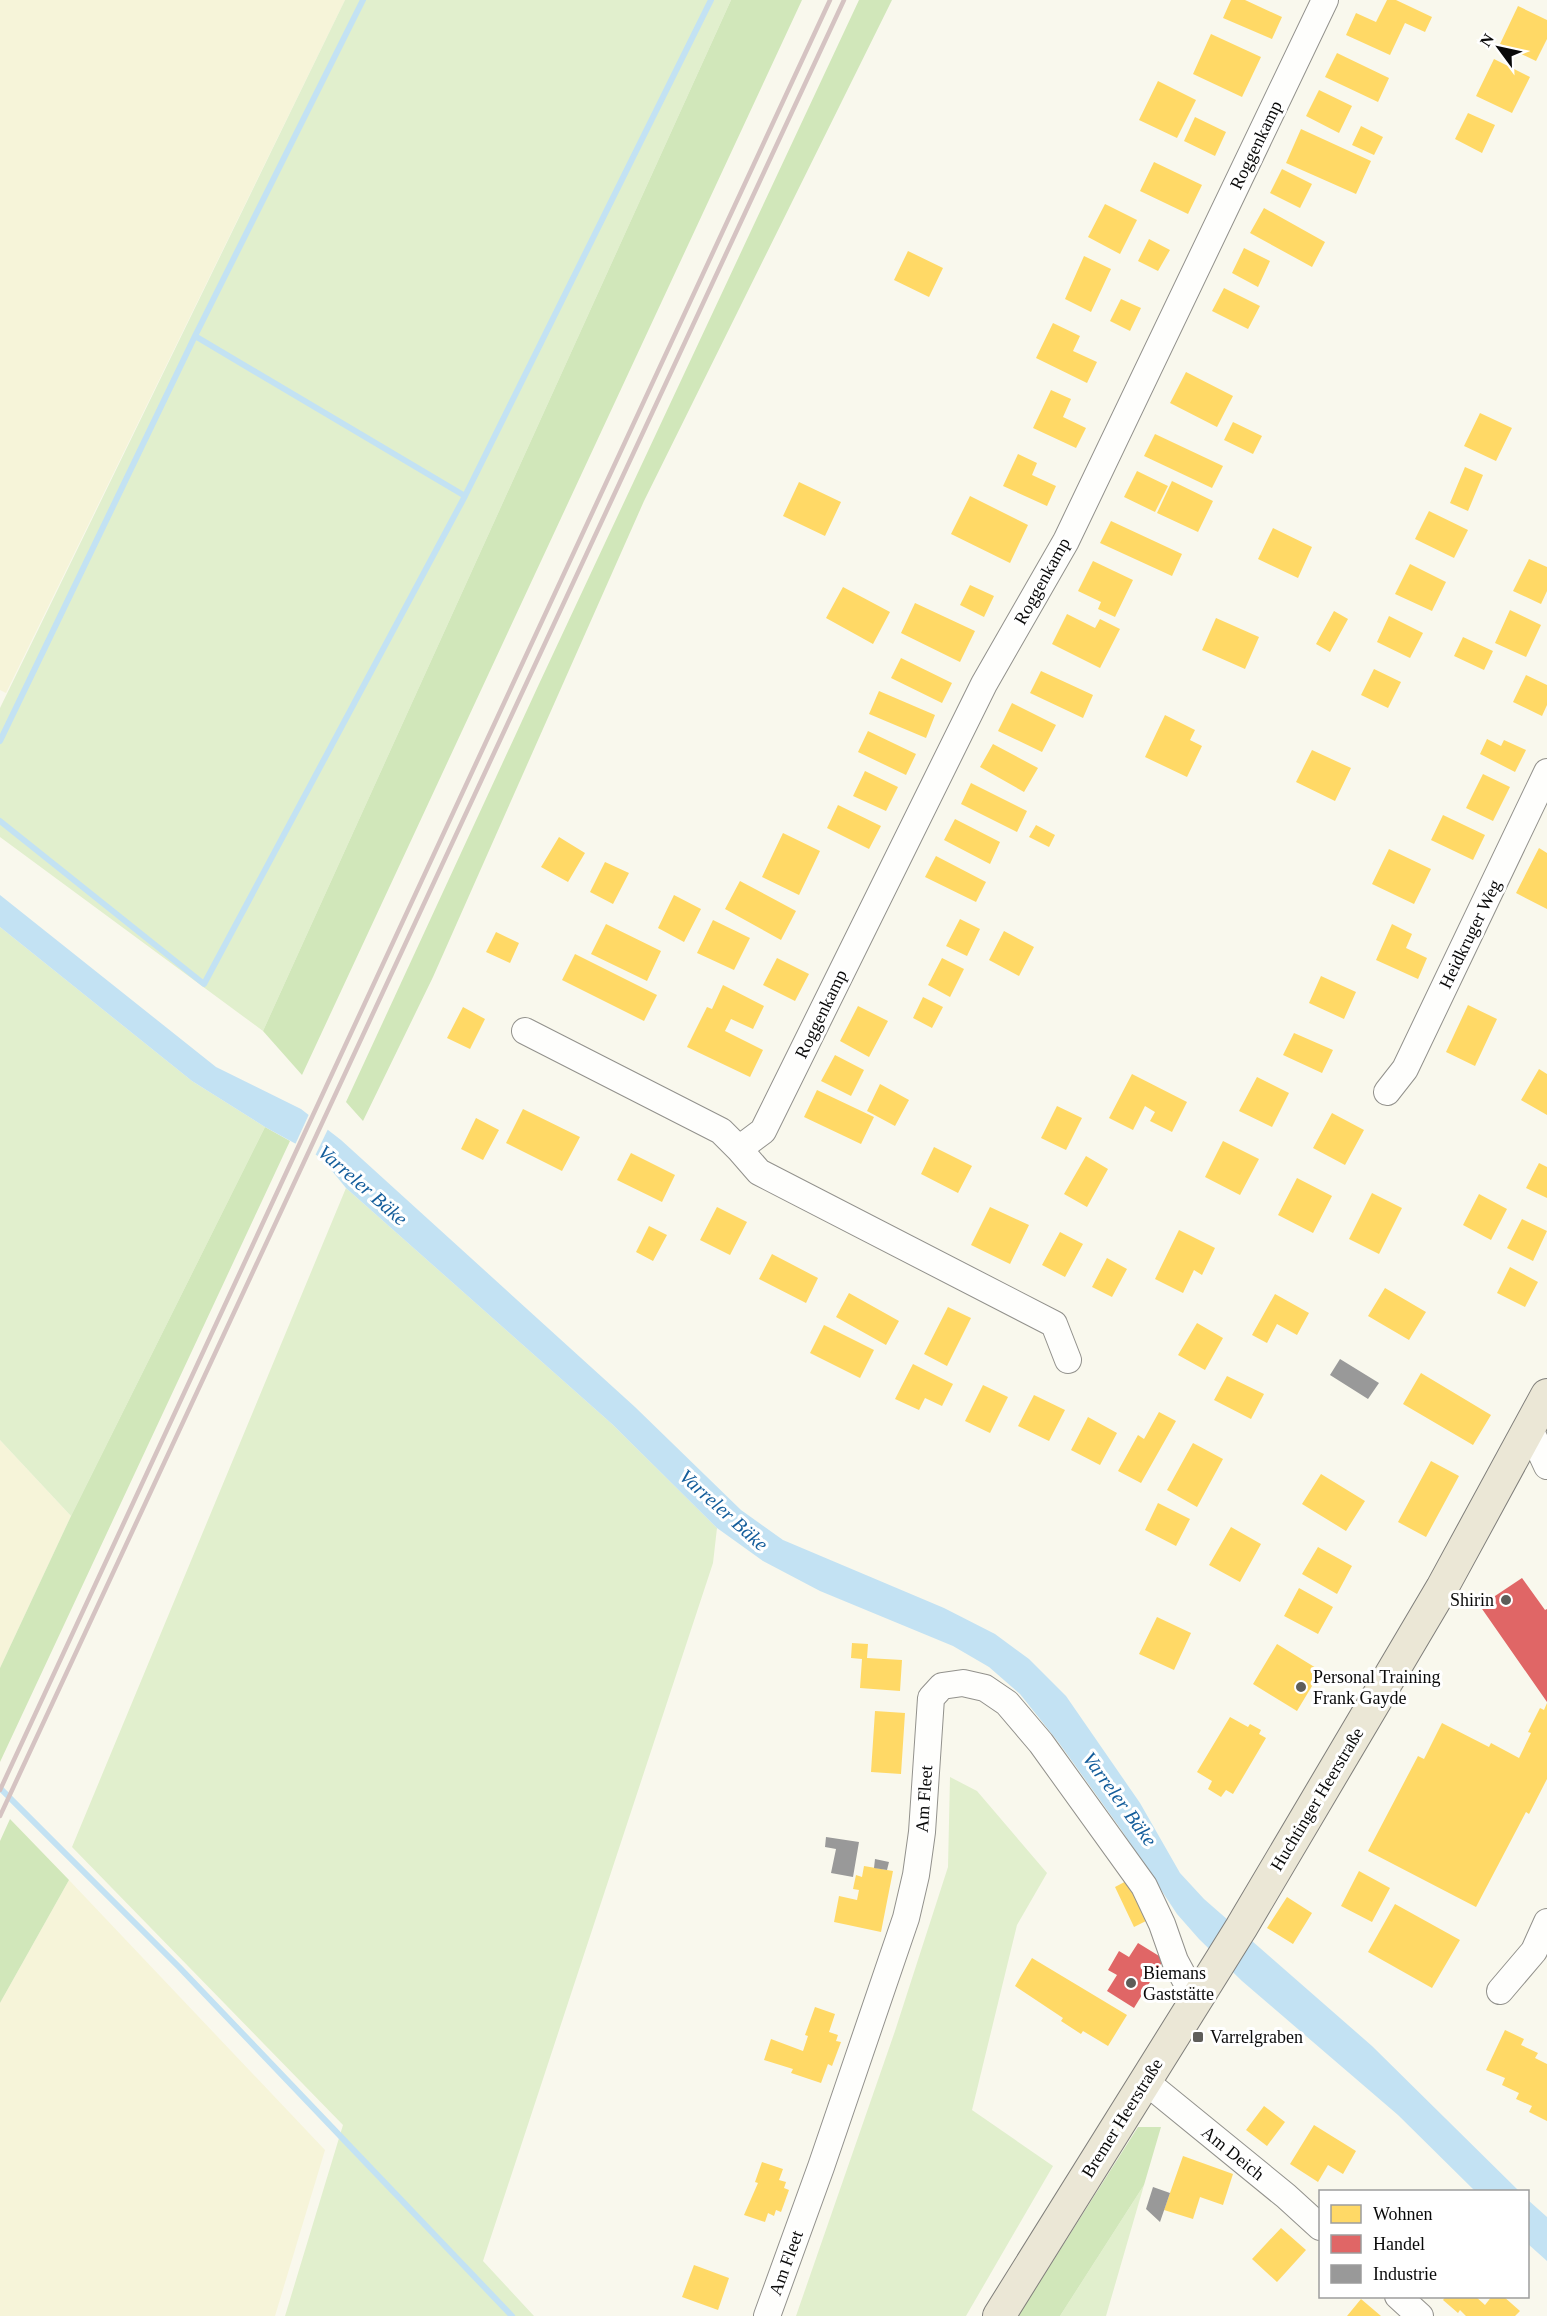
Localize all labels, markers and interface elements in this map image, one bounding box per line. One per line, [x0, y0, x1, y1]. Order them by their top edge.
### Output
north arrow [1469, 18, 1529, 78]
text: N [1477, 30, 1497, 50]
street label: Roggenkamp [1226, 97, 1286, 193]
street label: Roggenkamp [1010, 534, 1074, 628]
street label: Heidkruger Weg [1435, 876, 1505, 992]
street label: Roggenkamp [791, 966, 851, 1062]
water label: Varreler Bäke [314, 1140, 412, 1230]
water label: Varreler Bäke [675, 1465, 773, 1555]
place label: Shirin [1450, 1590, 1494, 1610]
marker: Shirin [1499, 1593, 1513, 1607]
place label: Personal Training Frank Gayde [1313, 1667, 1441, 1708]
marker: Personal Training Frank Gayde [1294, 1680, 1308, 1694]
street label: Huchtinger Heerstraße [1266, 1724, 1368, 1874]
water label: Varreler Bäke [1079, 1748, 1162, 1850]
street label: Am Fleet [912, 1765, 936, 1833]
place label: Biemans Gaststätte [1143, 1963, 1214, 2004]
marker: Biemans Gaststätte [1124, 1976, 1138, 1990]
place label: Varrelgraben [1210, 2027, 1303, 2047]
marker: Varrelgraben [1191, 2030, 1205, 2044]
street label: Bremer Heerstraße [1077, 2055, 1167, 2181]
street label: Am Deich [1198, 2122, 1268, 2184]
legend [1319, 2190, 1529, 2298]
text: Wohnen [1373, 2204, 1433, 2224]
street label: Am Fleet [765, 2228, 807, 2298]
text: Handel [1373, 2234, 1425, 2254]
text: Industrie [1373, 2264, 1437, 2284]

